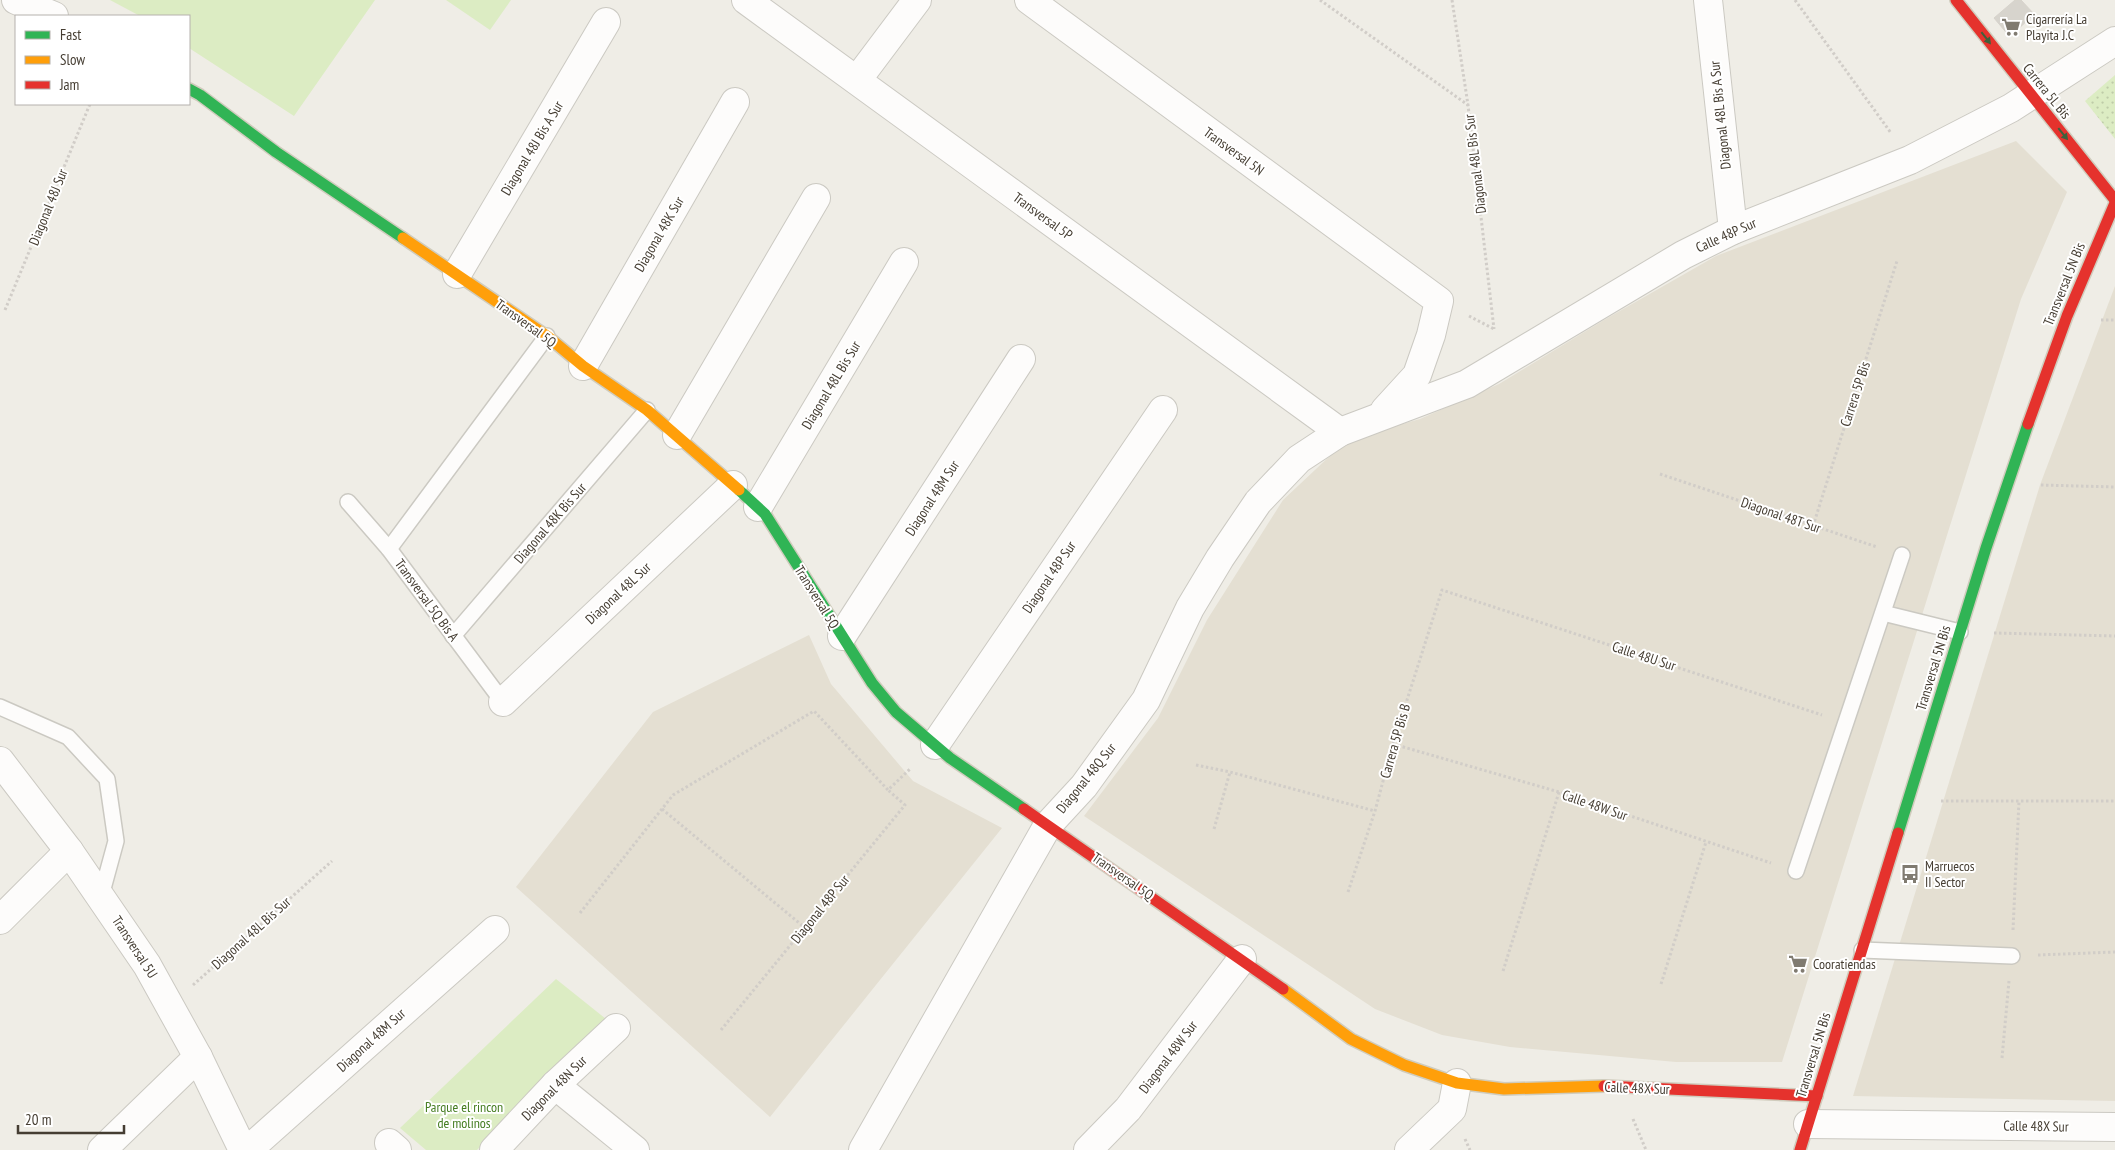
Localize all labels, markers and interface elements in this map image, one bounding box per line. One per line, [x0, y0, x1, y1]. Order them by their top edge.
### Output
place label: Cigarrería La Playita J.C [2026, 10, 2087, 44]
legend [15, 15, 190, 105]
supermarket icon: Cigarrería La Playita J.C [2000, 16, 2022, 38]
text: Fast [60, 25, 81, 44]
one-way arrow [1981, 31, 1991, 45]
text: Slow [60, 50, 85, 69]
street label: Carrera 5L Bis [2019, 59, 2075, 123]
street label: Diagonal 48L Bis A Sur [1705, 60, 1735, 170]
text: Jam [59, 75, 79, 94]
street label: Diagonal 48J Bis A Sur [497, 97, 567, 198]
street label: Diagonal 48L Bis Sur [1460, 113, 1490, 215]
street label: Transversal 5N [1200, 123, 1268, 179]
one-way arrow [2057, 127, 2068, 140]
street label: Diagonal 48J Sur [25, 166, 72, 248]
street label: Transversal 5P [1010, 188, 1076, 244]
street label: Diagonal 48K Sur [630, 193, 688, 275]
street label: Calle 48P Sur [1693, 214, 1759, 256]
street label: Transversal 5N Bis [2039, 240, 2089, 328]
street label: Transversal 5Q [492, 295, 560, 351]
street label: Diagonal 48L Bis Sur [797, 337, 865, 433]
street label: Carrera 5P Bis [1836, 359, 1874, 429]
street label: Diagonal 48M Sur [901, 457, 963, 539]
street label: Diagonal 48K Bis Sur [510, 479, 590, 567]
street label: Diagonal 48T Sur [1739, 493, 1823, 537]
street label: Diagonal 48P Sur [1018, 537, 1080, 617]
street label: Transversal 5Q Bis A [391, 555, 463, 645]
street label: Diagonal 48L Sur [582, 558, 655, 628]
street label: Transversal 5Q [791, 562, 844, 632]
street label: Transversal 5N Bis [1912, 623, 1955, 713]
street label: Calle 48U Sur [1610, 637, 1678, 675]
street label: Carrera 5P Bis B [1376, 702, 1414, 780]
street label: Diagonal 48Q Sur [1052, 739, 1120, 817]
street label: Calle 48W Sur [1560, 785, 1630, 825]
street label: Transversal 5Q [1089, 848, 1157, 904]
place label: Marruecos II Sector [1925, 857, 1975, 891]
bus stop icon: Marruecos II Sector [1899, 863, 1921, 885]
street label: Diagonal 48P Sur [787, 871, 853, 947]
street label: Diagonal 48L Bis Sur [208, 893, 294, 973]
street label: Transversal 5U [108, 912, 162, 982]
supermarket icon: Cooratiendas [1787, 953, 1809, 975]
place label: Cooratiendas [1813, 955, 1876, 973]
street label: Diagonal 48M Sur [333, 1004, 409, 1076]
street label: Transversal 5N Bis [1792, 1010, 1835, 1100]
street label: Diagonal 48W Sur [1135, 1017, 1201, 1097]
street label: Diagonal 48N Sur [518, 1051, 591, 1124]
street label: Calle 48X Sur [1604, 1078, 1670, 1098]
park label: Parque el rincon de molinos [425, 1098, 503, 1132]
scale bar [18, 1102, 124, 1134]
text: 20 m [25, 1110, 51, 1129]
street label: Calle 48X Sur [2003, 1116, 2069, 1136]

